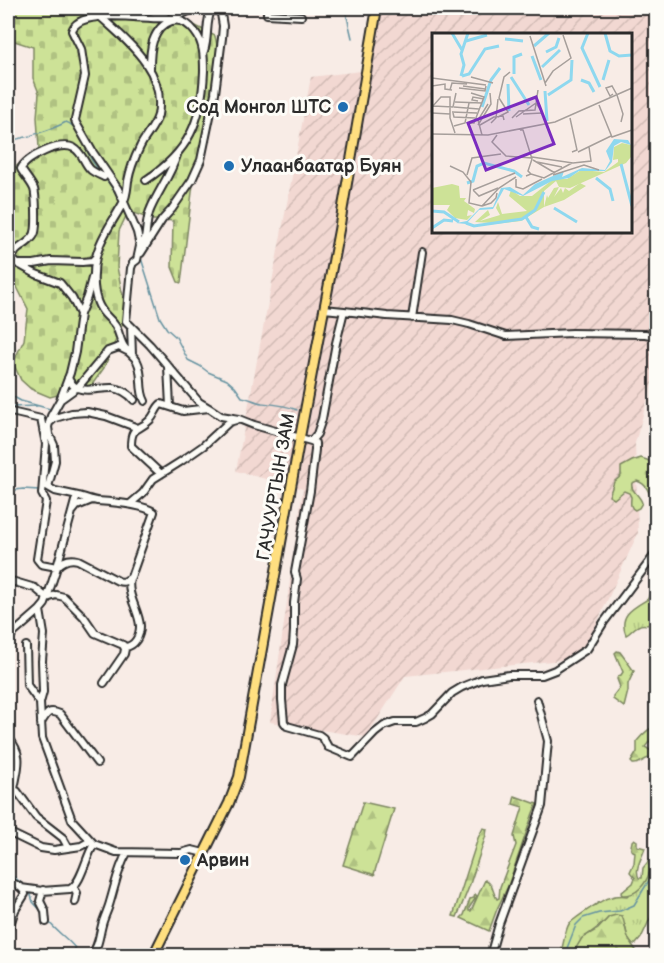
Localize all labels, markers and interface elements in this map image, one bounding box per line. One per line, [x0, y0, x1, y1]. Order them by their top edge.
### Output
inset map [432, 33, 631, 232]
place label: Сод Монгол ШТС [186, 97, 331, 118]
marker: Сод Монгол ШТС [336, 100, 350, 114]
place label: Улаанбаатар Буян [241, 156, 402, 177]
marker: Улаанбаатар Буян [222, 159, 236, 173]
street label: ГАЧУУРТЫН ЗАМ [253, 412, 299, 562]
place label: Арвин [196, 850, 249, 871]
marker: Арвин [178, 853, 192, 867]

